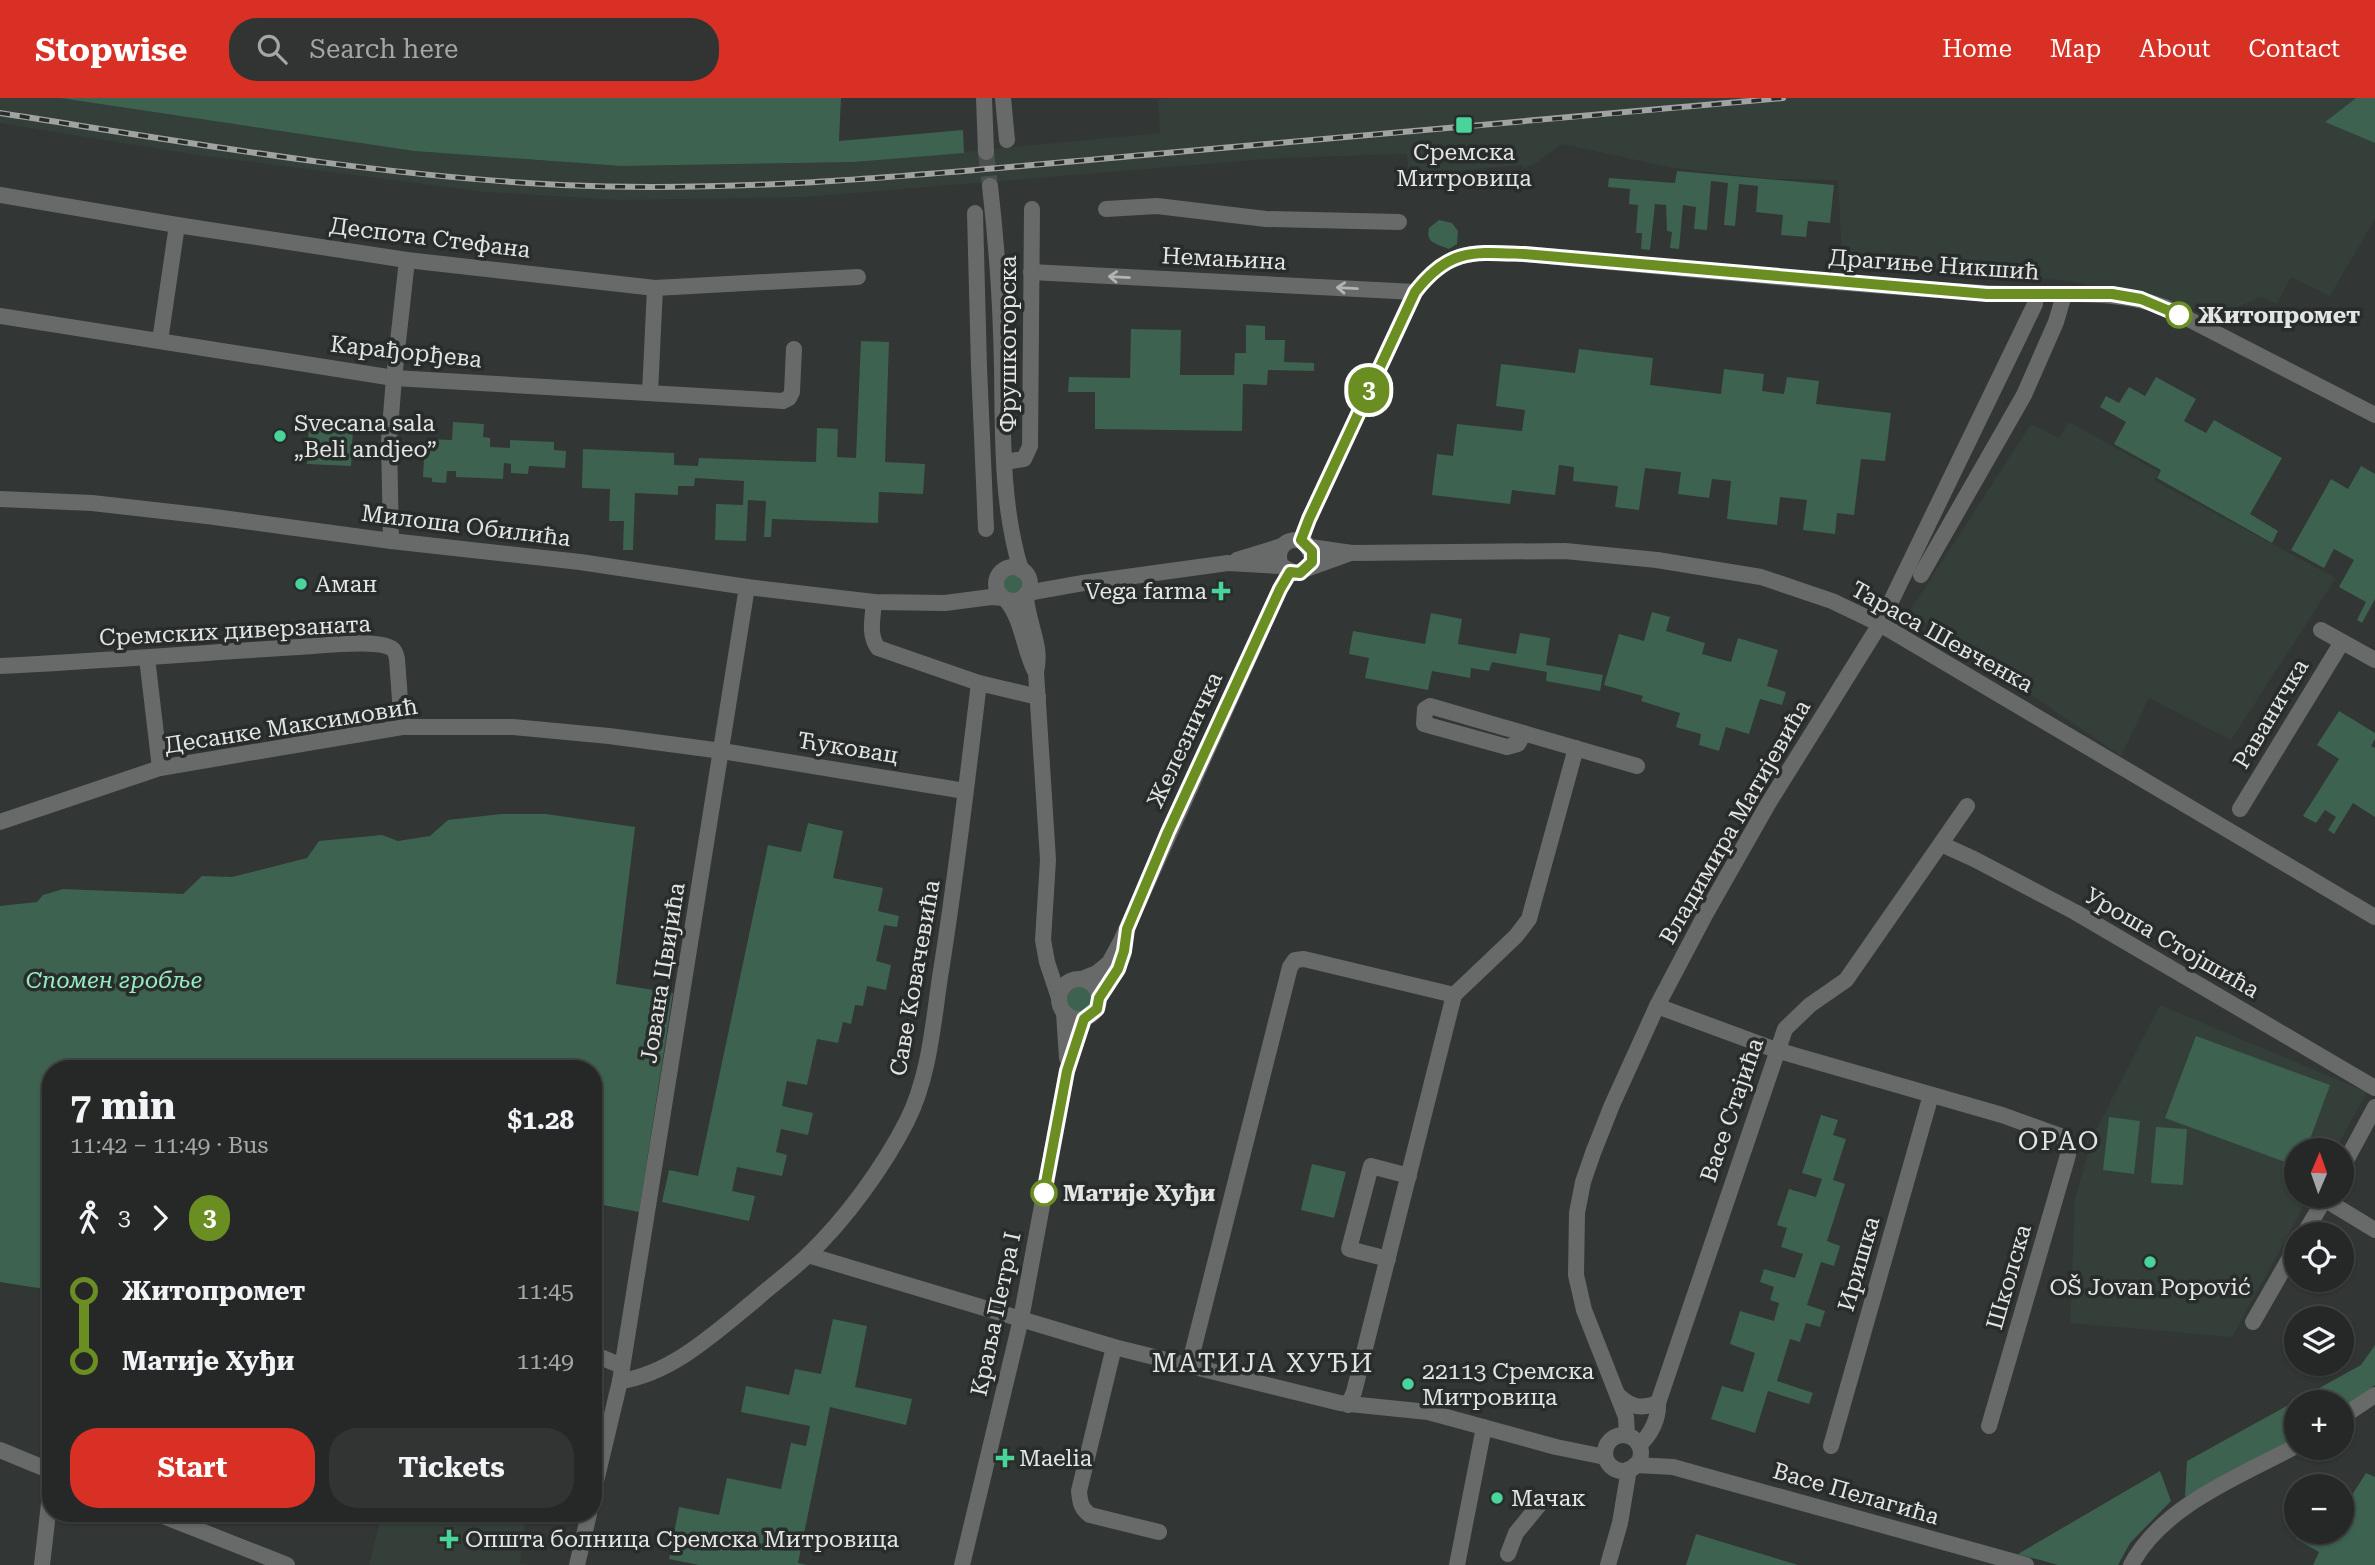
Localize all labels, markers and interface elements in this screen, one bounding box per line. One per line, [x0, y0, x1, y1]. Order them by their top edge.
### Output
search box [229, 18, 719, 81]
text: Stopwise [35, 30, 187, 69]
icon: search [253, 30, 291, 68]
text: Search here [309, 34, 458, 64]
text: Home [1942, 35, 2012, 63]
text: Map [2050, 35, 2101, 63]
text: About [2139, 35, 2210, 63]
text: Contact [2248, 35, 2340, 63]
marker: Сремска Митровица [1454, 115, 1474, 135]
place label: Сремска Митровица [1396, 139, 1532, 192]
street label: Деспота Стефана [328, 212, 533, 264]
street label: Немањина [1161, 242, 1287, 276]
street label: Драгиње Никшић [1828, 244, 2040, 286]
street label: Фрушкогорска [995, 255, 1022, 433]
one-way arrow [1108, 270, 1131, 283]
one-way arrow [1335, 281, 1358, 294]
marker: Житопромет [2166, 302, 2192, 328]
place label: Житопромет [2198, 302, 2360, 329]
street label: Карађорђева [329, 331, 484, 373]
line badge: 3 [1346, 367, 1392, 413]
text: 3 [1362, 376, 1376, 404]
place label: Svecana sala „Beli andjeo” [294, 410, 437, 463]
marker: Svecana sala „Beli andjeo” [272, 428, 288, 444]
street label: Милоша Обилића [360, 500, 573, 552]
place label: Аман [315, 571, 377, 598]
marker: Аман [293, 576, 309, 592]
street label: Тараса Шевченка [1846, 576, 2038, 698]
place label: Vega farma [1085, 578, 1208, 605]
marker: Vega farma [1213, 583, 1229, 599]
street label: Сремских диверзаната [98, 610, 372, 652]
street label: Раваничка [2228, 654, 2315, 774]
street label: Железничка [1142, 667, 1228, 812]
street label: Десанке Максимовић [162, 693, 420, 759]
street label: Владимира Матијевића [1654, 695, 1816, 949]
street label: Ћуковац [796, 727, 900, 769]
street label: Саве Ковачевића [884, 877, 946, 1078]
street label: Јована Цвијића [635, 880, 691, 1065]
street label: Уроша Стојшића [2080, 882, 2264, 1004]
park label: Спомен гробље [26, 967, 202, 994]
street label: Васе Стајића [1695, 1034, 1769, 1185]
text: 7 min [70, 1084, 176, 1128]
text: $1.28 [508, 1105, 574, 1135]
district label: ОРАО [2018, 1126, 2100, 1156]
text: 11:42 – 11:49 · Bus [70, 1132, 268, 1159]
north arrow [2284, 1138, 2354, 1208]
map controls [2284, 1138, 2354, 1544]
marker: Матије Хуђи [1031, 1180, 1057, 1206]
place label: Матије Хуђи [1063, 1180, 1216, 1207]
icon: walk [70, 1199, 108, 1237]
icon: forward [141, 1199, 179, 1237]
text: 3 [118, 1204, 131, 1231]
text: 3 [203, 1204, 216, 1232]
street label: Иришка [1833, 1213, 1886, 1314]
street label: Школска [1981, 1221, 2037, 1333]
button: locate [2284, 1222, 2354, 1292]
street label: Краља Петра I [965, 1229, 1027, 1399]
marker: OŠ Jovan Popović [2142, 1254, 2158, 1270]
place label: OŠ Jovan Popović [2049, 1274, 2251, 1301]
text: Житопромет [122, 1276, 305, 1306]
text: 11:45 [517, 1278, 574, 1305]
button: layers [2284, 1306, 2354, 1376]
text: Матије Хуђи [122, 1346, 294, 1376]
text: 11:49 [517, 1348, 574, 1375]
district label: МАТИЈА ХУЂИ [1152, 1348, 1374, 1378]
place label: 22113 Сремска Митровица [1422, 1358, 1595, 1411]
marker: 22113 Сремска Митровица [1400, 1376, 1416, 1392]
button: + [2284, 1390, 2354, 1460]
button: Start [70, 1428, 315, 1508]
button: Tickets [329, 1428, 574, 1508]
place label: Maelia [1019, 1445, 1093, 1472]
marker: Maelia [997, 1450, 1013, 1466]
street label: Васе Пелагића [1770, 1457, 1943, 1531]
button: − [2284, 1474, 2354, 1544]
place label: Мачак [1511, 1485, 1586, 1512]
marker: Мачак [1489, 1490, 1505, 1506]
place label: Општа болница Сремска Митровица [465, 1526, 900, 1553]
marker: Општа болница Сремска Митровица [439, 1529, 459, 1549]

